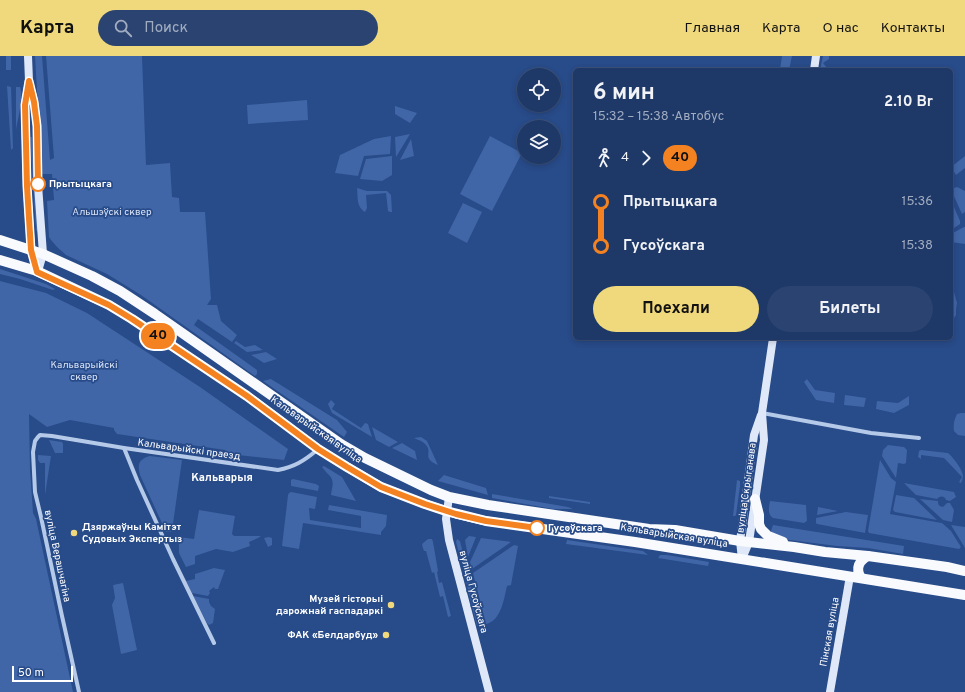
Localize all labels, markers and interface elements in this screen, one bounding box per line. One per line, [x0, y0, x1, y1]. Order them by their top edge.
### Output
search box [98, 10, 378, 46]
text: Карта [20, 16, 74, 40]
icon: search [112, 17, 134, 39]
text: Поиск [144, 19, 188, 38]
text: Главная [685, 20, 740, 37]
text: Карта [762, 20, 800, 37]
text: О нас [822, 20, 859, 37]
text: Контакты [881, 20, 945, 37]
map controls [517, 68, 561, 164]
button: locate [517, 68, 561, 112]
text: 6 мин [593, 80, 655, 107]
text: 2.10 Br [884, 93, 933, 112]
text: 15:32 – 15:38 · Автобус [593, 109, 724, 125]
button: layers [517, 120, 561, 164]
icon: walk [593, 147, 615, 169]
icon: forward [635, 147, 657, 169]
text: 40 [671, 149, 689, 166]
text: 4 [621, 150, 629, 166]
marker: Прытыцкага [30, 176, 46, 192]
place label: Прытыцкага [49, 178, 112, 191]
text: Прытыцкага [623, 193, 717, 212]
text: 15:36 [902, 194, 933, 210]
park label: Альшэўскі сквер [72, 206, 152, 219]
text: Гусоўскага [623, 237, 705, 256]
text: 15:38 [901, 238, 933, 254]
button: Поехали [593, 286, 759, 332]
button: Билеты [767, 286, 933, 332]
line badge: 40 [140, 323, 176, 349]
text: 40 [149, 327, 167, 344]
park label: Кальварыйскі сквер [50, 359, 118, 384]
street label: Кальварыйская вуліца [268, 394, 364, 466]
street label: Кальварыйскі праезд [137, 436, 242, 464]
street label: вуліца Скрыганава [734, 442, 760, 534]
district label: Кальварыя [191, 471, 253, 485]
street label: вуліца Верашчагіна [41, 509, 73, 603]
marker: Гусоўскага [529, 520, 545, 536]
place label: Дзяржаўны Камітэт Судовых Экспертыз [82, 521, 182, 546]
street label: Кальварыйская вуліца [619, 521, 729, 551]
place label: Гусоўскага [548, 522, 603, 535]
marker: Дзяржаўны Камітэт Судовых Экспертыз [69, 528, 79, 538]
street label: вуліца Гусоўскага [456, 549, 490, 635]
place label: Музей гісторыі дарожнай гаспадаркі [276, 593, 383, 618]
street label: Пінская вуліца [817, 596, 843, 668]
marker: Музей гісторыі дарожнай гаспадаркі [386, 600, 396, 610]
place label: ФАК «Белдарбуд» [287, 629, 378, 642]
marker: ФАК «Белдарбуд» [381, 630, 391, 640]
scale bar [12, 664, 73, 683]
text: 50 m [18, 666, 44, 680]

